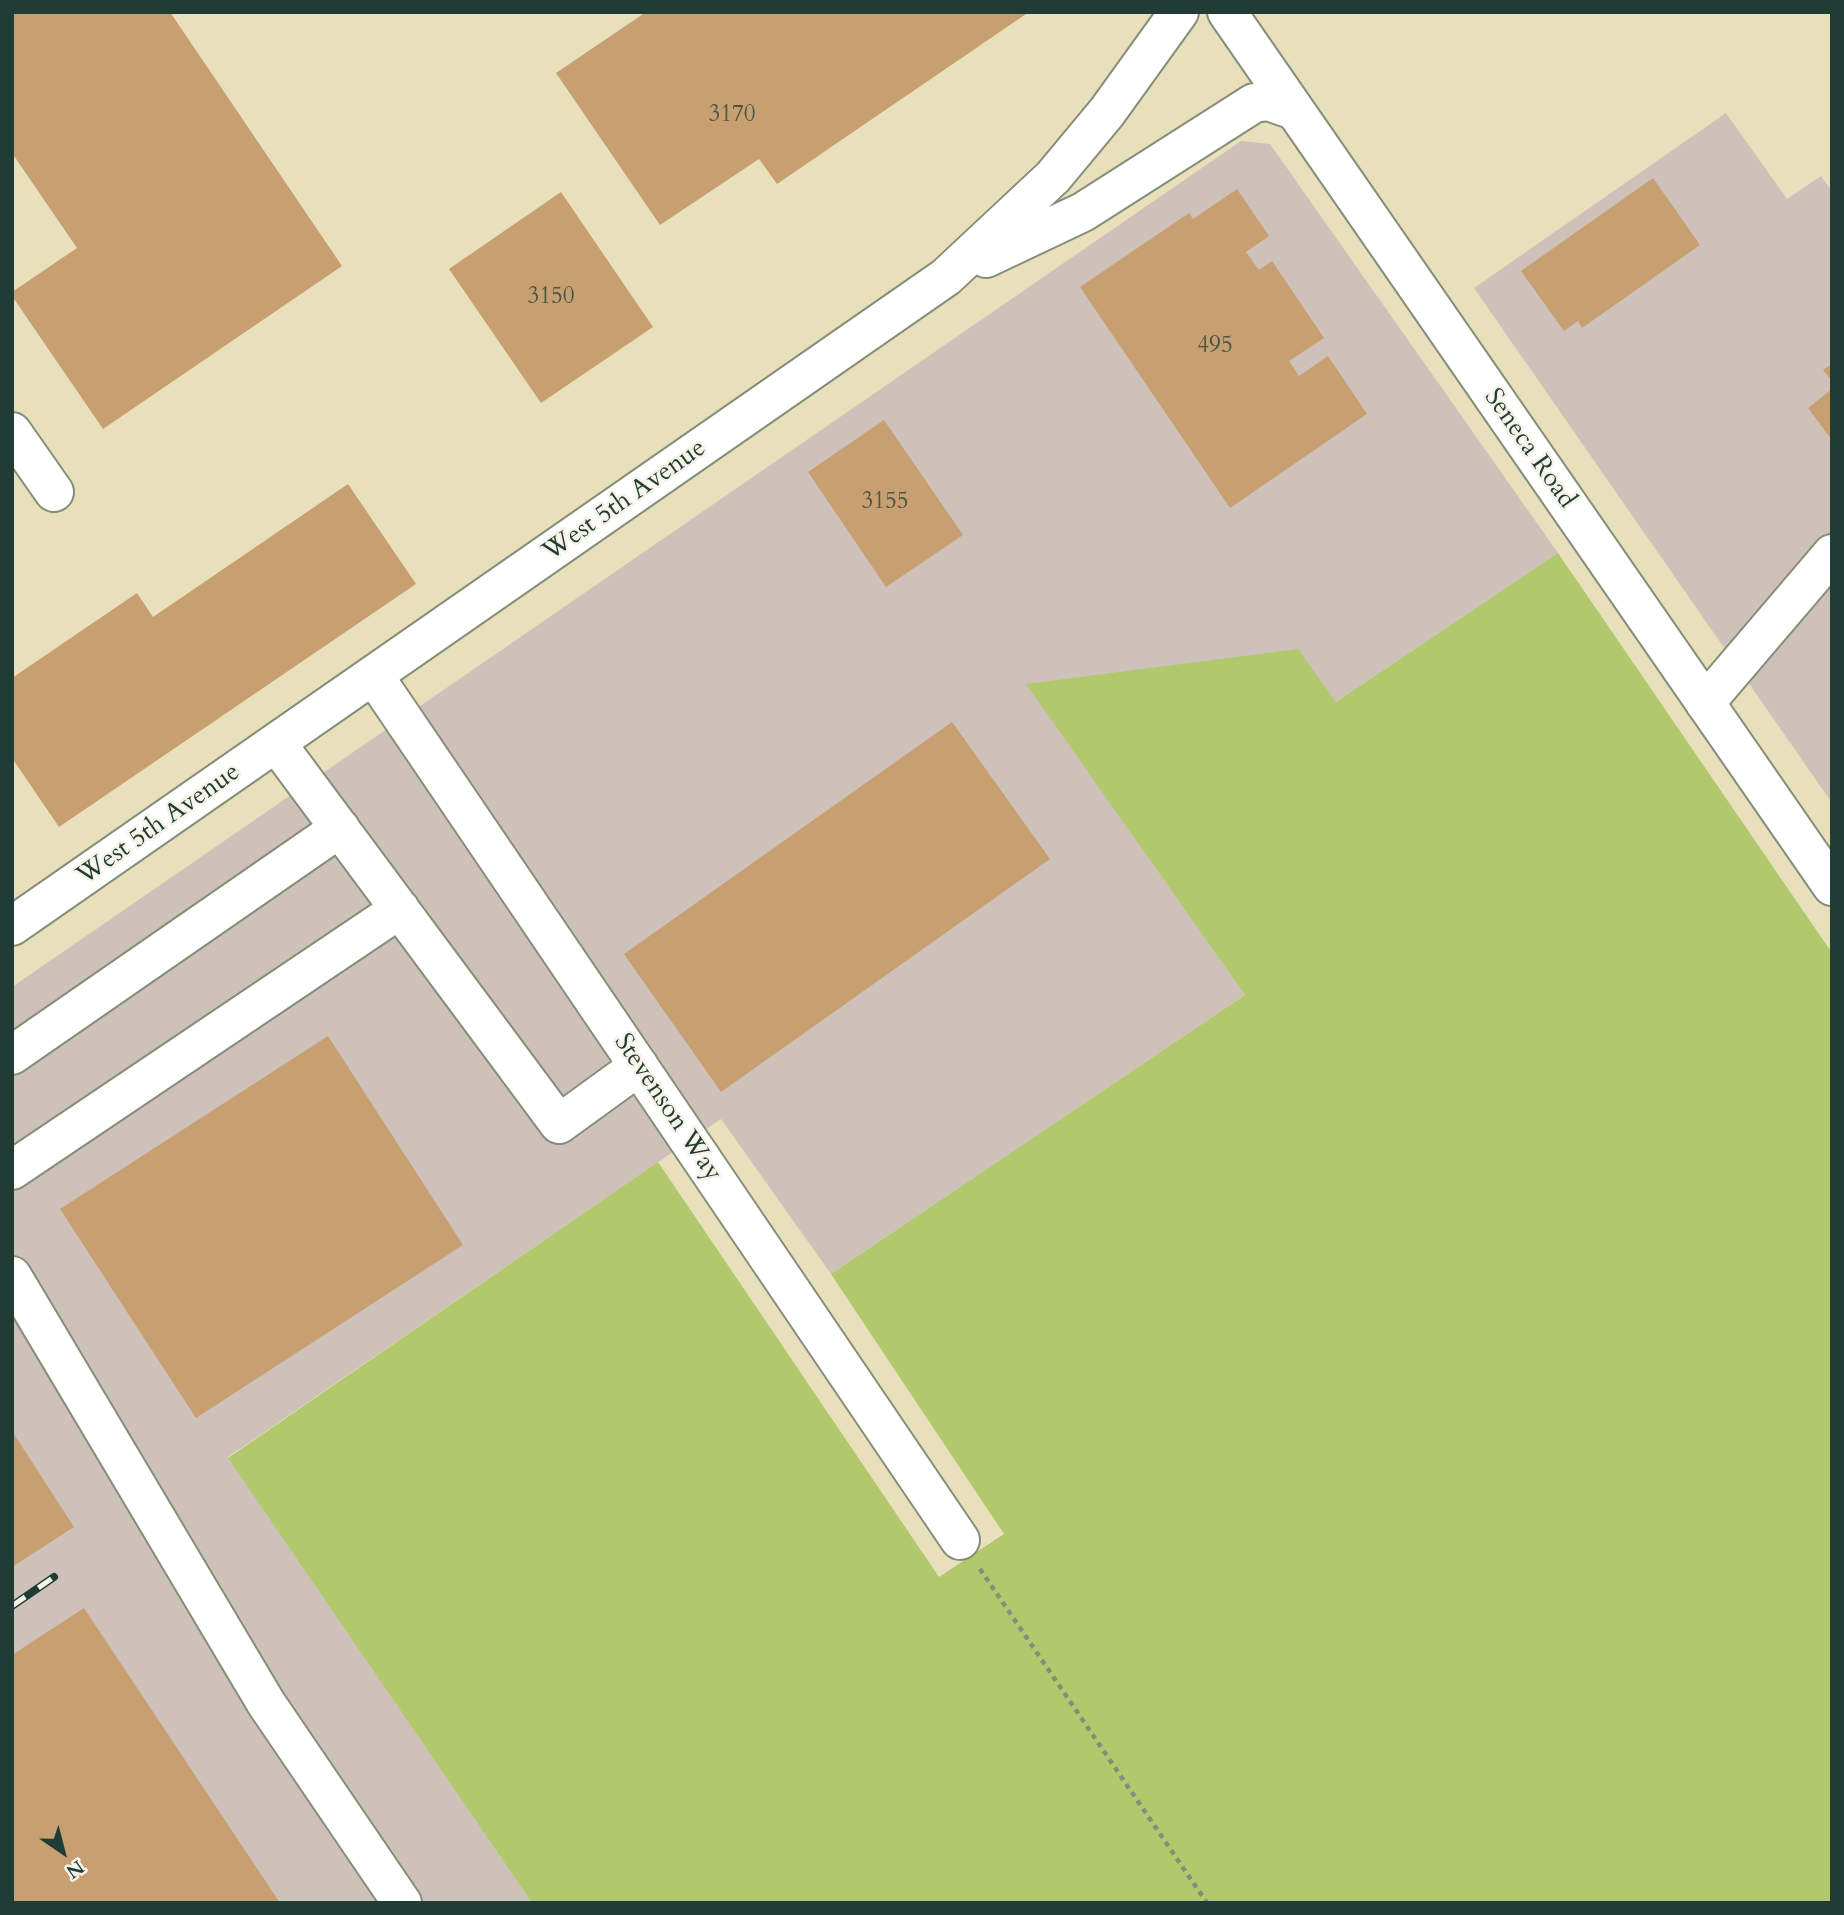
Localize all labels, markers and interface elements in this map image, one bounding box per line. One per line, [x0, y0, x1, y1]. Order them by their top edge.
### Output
house number: 3170 [708, 102, 756, 130]
house number: 3150 [527, 284, 575, 312]
house number: 495 [1197, 333, 1233, 361]
street label: Seneca Road [1476, 383, 1582, 515]
street label: West 5th Avenue [538, 433, 712, 569]
house number: 3155 [861, 489, 909, 517]
street label: West 5th Avenue [72, 757, 246, 893]
street label: Stevenson Way [606, 1028, 728, 1188]
north arrow [28, 1817, 98, 1887]
text: N [61, 1854, 89, 1885]

